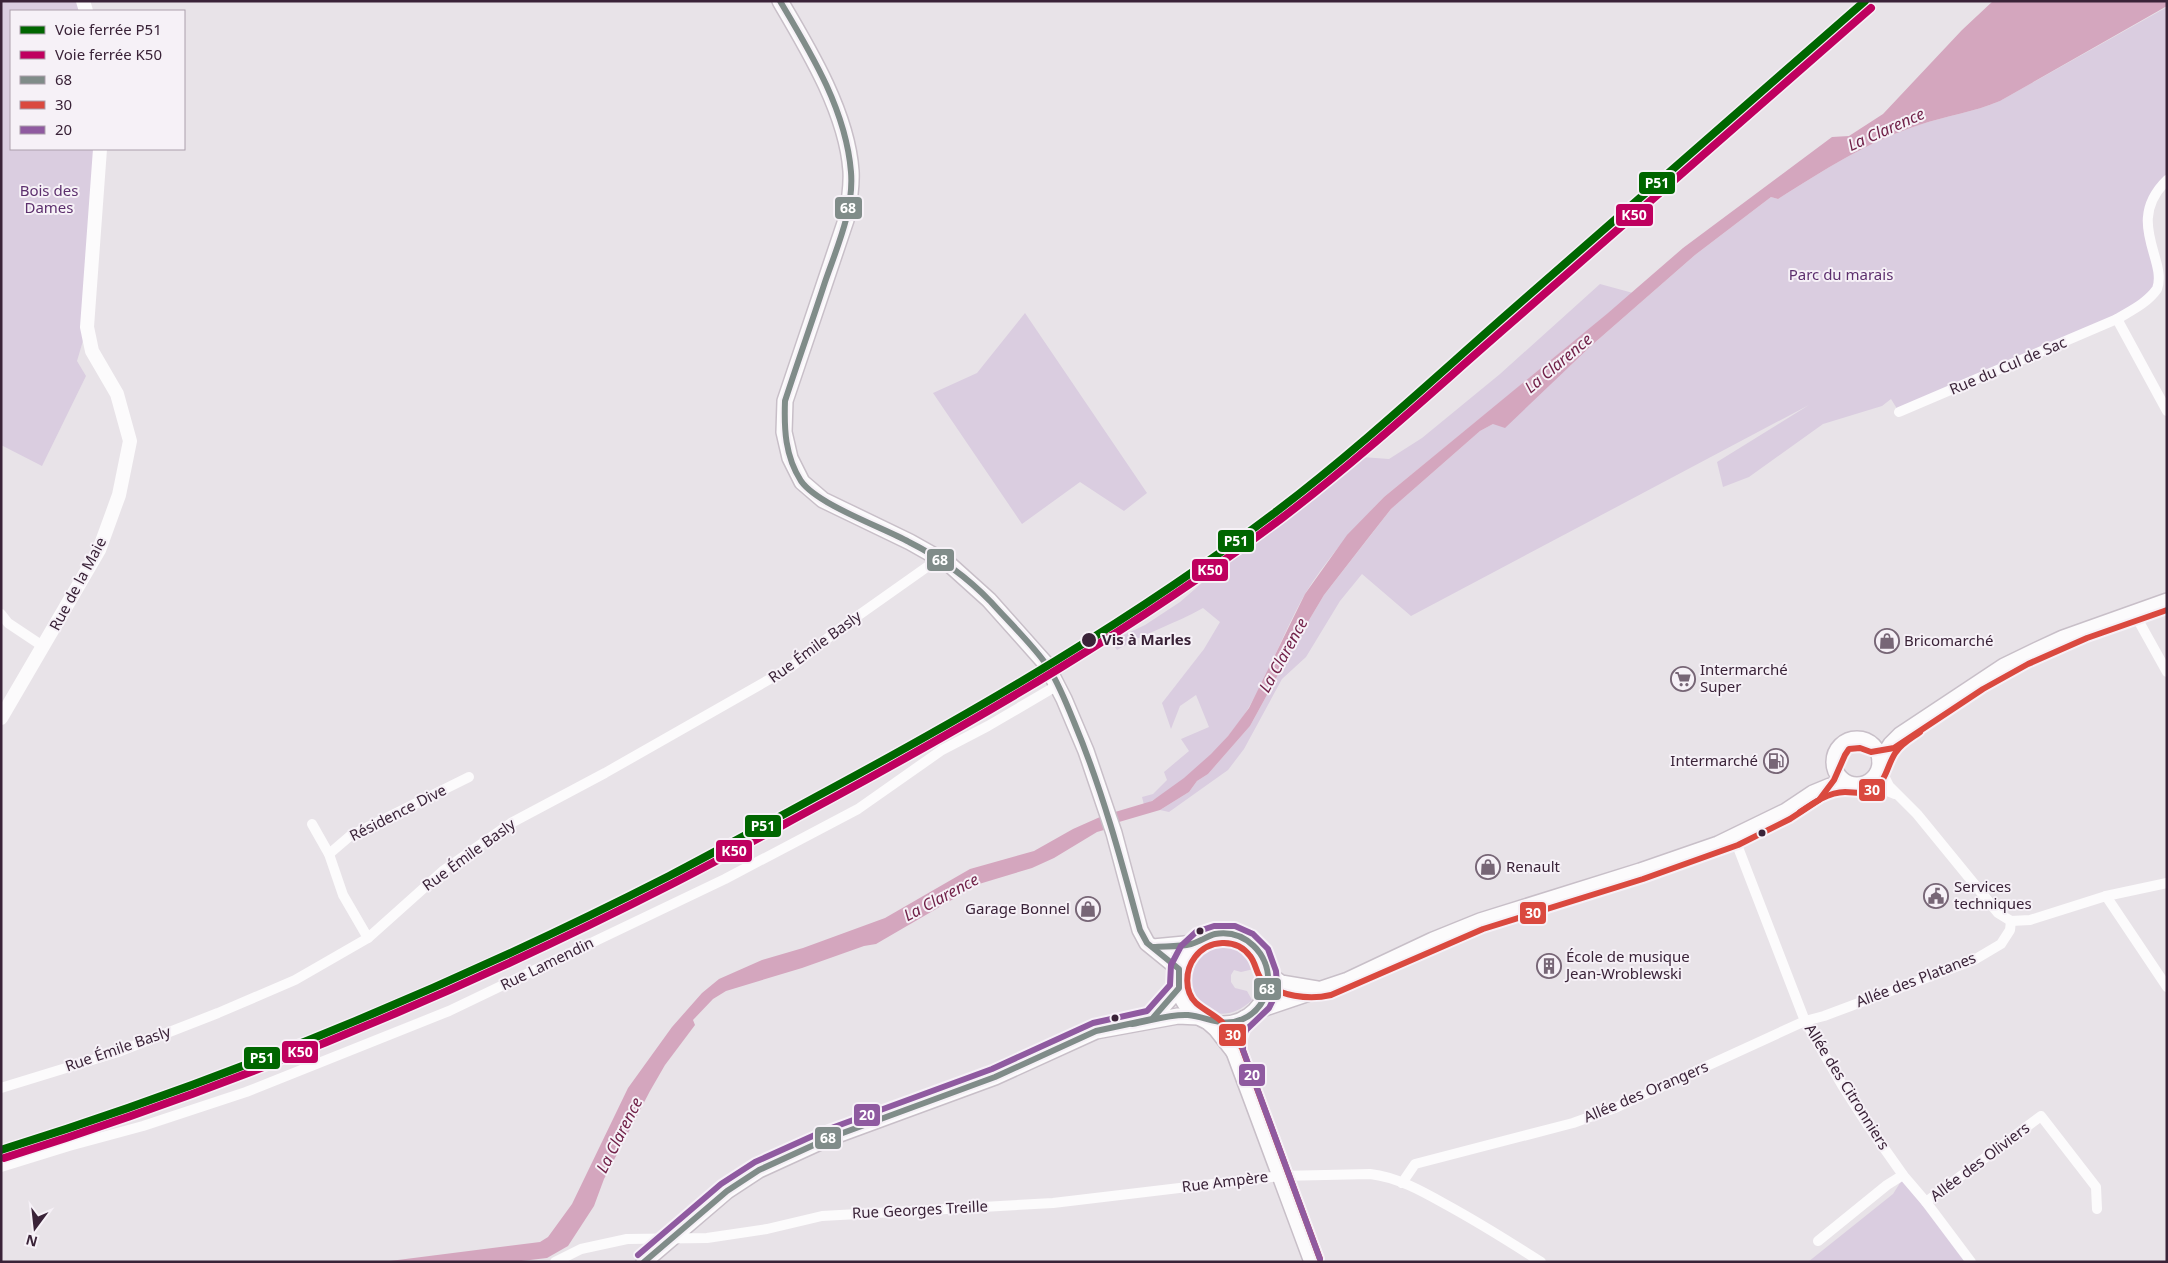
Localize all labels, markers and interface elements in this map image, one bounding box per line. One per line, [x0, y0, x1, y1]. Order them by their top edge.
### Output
legend [10, 10, 185, 150]
text: Voie ferrée P51 [55, 19, 162, 39]
text: Voie ferrée K50 [55, 44, 162, 64]
text: 68 [55, 69, 72, 89]
text: 30 [55, 94, 72, 114]
water label: La Clarence [1844, 102, 1928, 156]
text: 20 [55, 119, 72, 139]
line badge: P51 [1638, 171, 1676, 195]
text: P51 [1645, 173, 1669, 192]
park label: Bois des Dames [20, 180, 78, 217]
line badge: 68 [834, 196, 863, 220]
text: 68 [840, 198, 856, 217]
line badge: K50 [1615, 203, 1654, 227]
text: K50 [1621, 205, 1647, 224]
park label: Parc du marais [1789, 264, 1893, 284]
water label: La Clarence [1520, 328, 1596, 398]
street label: Rue du Cul de Sac [1946, 331, 2069, 399]
line badge: P51 [1217, 529, 1255, 553]
text: P51 [1224, 531, 1248, 550]
street label: Rue de la Maie [44, 533, 110, 634]
line badge: 68 [926, 548, 955, 572]
text: 68 [932, 550, 948, 569]
line badge: K50 [1191, 558, 1229, 582]
text: K50 [1197, 560, 1223, 579]
street label: Rue Émile Basly [764, 605, 865, 687]
water label: La Clarence [1253, 614, 1313, 696]
shop icon: Bricomarché [1874, 628, 1900, 654]
place label: Vis à Marles [1102, 629, 1191, 649]
place label: Bricomarché [1904, 630, 1993, 650]
marker: Vis à Marles [1080, 631, 1098, 649]
place label: Intermarché Super [1700, 659, 1788, 696]
supermarket icon: Intermarché Super [1670, 666, 1696, 692]
fuel station icon: Intermarché [1763, 748, 1789, 774]
place label: Intermarché [1670, 750, 1758, 770]
line badge: 30 [1858, 778, 1886, 802]
street label: Résidence Dive [346, 779, 449, 845]
text: 30 [1864, 780, 1880, 799]
street label: Rue Émile Basly [418, 813, 519, 895]
line badge: P51 [744, 814, 782, 838]
text: P51 [751, 816, 775, 835]
unlabelled marker [1757, 828, 1767, 838]
line badge: K50 [715, 839, 753, 863]
text: K50 [721, 841, 747, 860]
shop icon: Renault [1475, 854, 1501, 880]
place label: Renault [1506, 856, 1561, 876]
water label: La Clarence [900, 868, 982, 926]
place label: Services techniques [1954, 876, 2032, 913]
public building icon: Services techniques [1923, 883, 1949, 909]
shop icon: Garage Bonnel [1075, 896, 1101, 922]
place label: Garage Bonnel [965, 898, 1070, 918]
line badge: 30 [1519, 901, 1547, 925]
text: 30 [1525, 903, 1541, 922]
unlabelled marker [1195, 926, 1205, 936]
street label: Rue Lamendin [497, 932, 596, 994]
place label: École de musique Jean-Wroblewski [1564, 946, 1690, 983]
street label: Allée des Platanes [1853, 947, 1979, 1011]
building icon: École de musique Jean-Wroblewski [1536, 953, 1562, 979]
line badge: 68 [1253, 977, 1282, 1001]
text: 68 [1259, 979, 1275, 998]
unlabelled marker [1110, 1013, 1120, 1023]
street label: Allée des Citronniers [1801, 1020, 1895, 1153]
street label: Rue Émile Basly [62, 1021, 173, 1075]
line badge: 30 [1218, 1023, 1247, 1047]
text: 30 [1225, 1025, 1241, 1044]
line badge: K50 [281, 1040, 319, 1064]
text: K50 [287, 1042, 313, 1061]
line badge: P51 [243, 1046, 281, 1070]
text: P51 [250, 1048, 274, 1067]
street label: Allée des Orangers [1580, 1056, 1711, 1126]
line badge: 20 [1238, 1063, 1266, 1087]
text: 20 [1244, 1065, 1260, 1084]
water label: La Clarence [591, 1093, 647, 1177]
line badge: 20 [853, 1103, 881, 1127]
text: 20 [859, 1105, 875, 1124]
street label: Allée des Oliviers [1926, 1117, 2033, 1205]
line badge: 68 [814, 1126, 842, 1150]
text: 68 [820, 1128, 836, 1147]
street label: Rue Ampère [1181, 1166, 1269, 1196]
street label: Rue Georges Treille [851, 1195, 989, 1223]
north arrow [10, 1203, 60, 1253]
text: N [24, 1230, 39, 1252]

